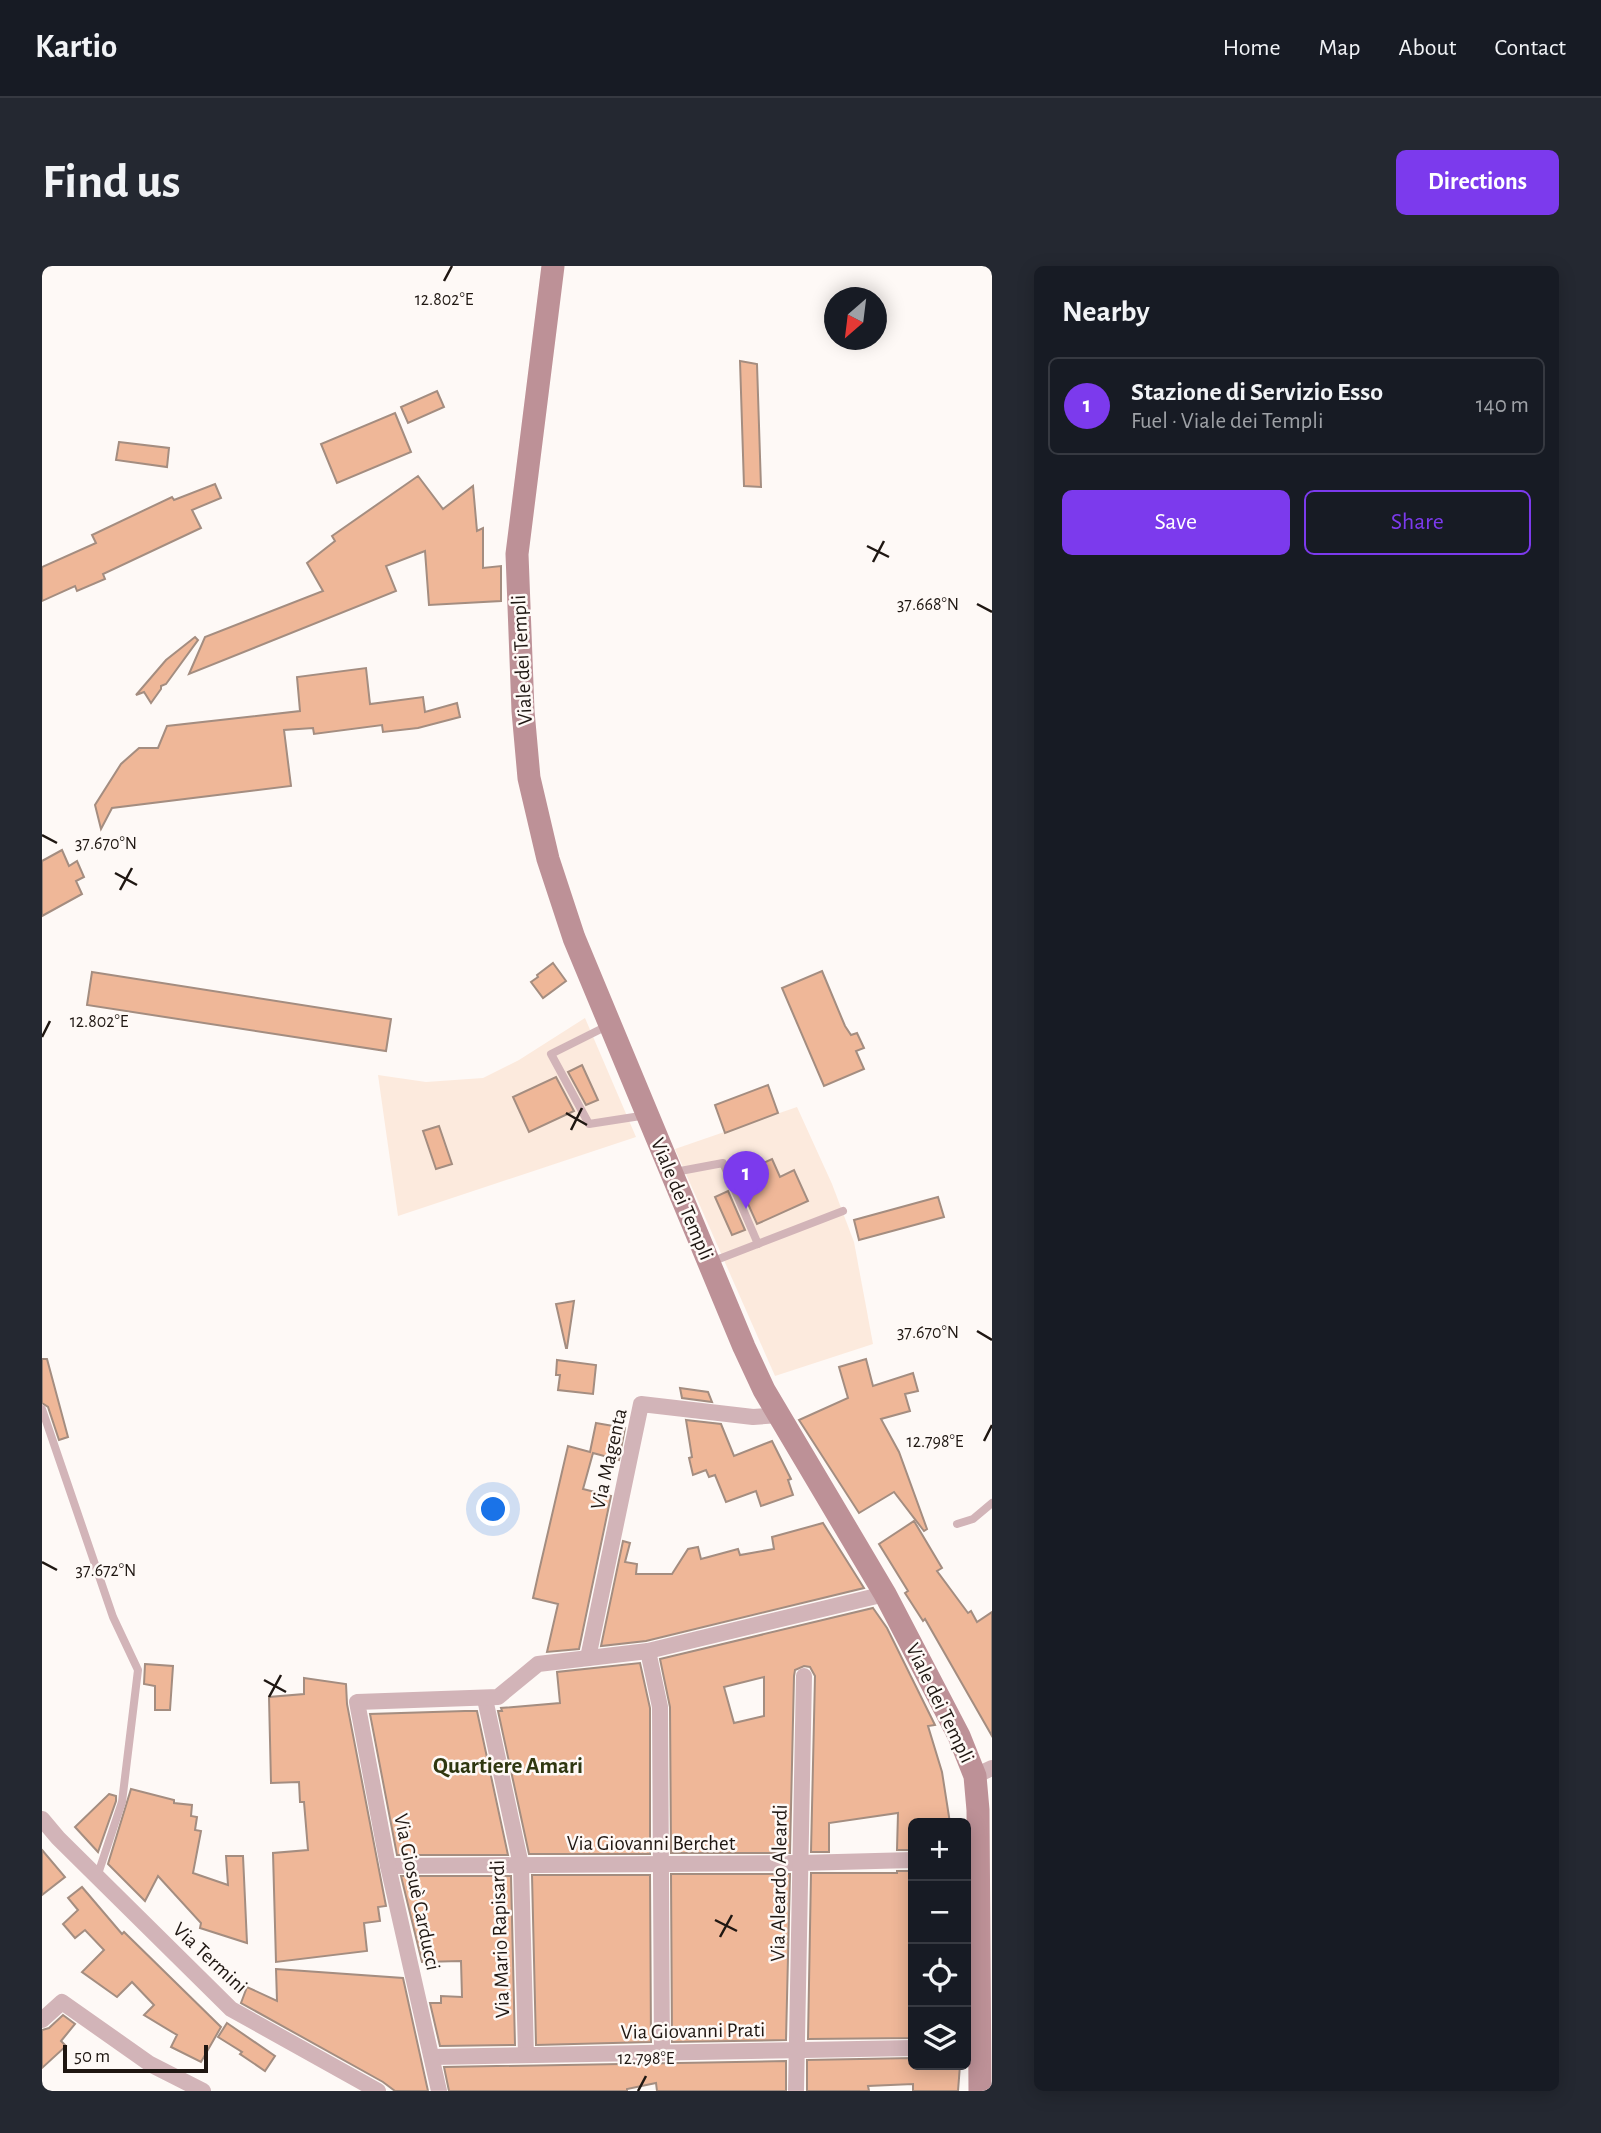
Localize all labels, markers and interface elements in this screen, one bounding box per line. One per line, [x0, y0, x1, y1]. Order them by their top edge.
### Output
text: Kartio [35, 31, 117, 64]
text: Home [1223, 36, 1281, 60]
text: Map [1319, 36, 1361, 60]
text: About [1399, 36, 1456, 60]
text: Contact [1494, 36, 1566, 60]
button: Directions [1396, 150, 1559, 215]
text: Find us [42, 158, 181, 207]
north arrow [824, 287, 887, 350]
text: 12.802°E [415, 291, 474, 309]
text: Nearby [1062, 297, 1150, 327]
text: Stazione di Servizio Esso [1131, 379, 1383, 405]
text: 1 [1083, 394, 1091, 417]
text: 140 m [1476, 394, 1529, 417]
text: Fuel · Viale dei Templi [1131, 410, 1324, 433]
button: Save [1062, 490, 1290, 555]
button: Share [1304, 490, 1531, 555]
street label: Viale dei Templi [508, 594, 536, 726]
text: 37.668°N [897, 596, 959, 614]
text: 37.670°N [75, 835, 137, 853]
text: 12.802°E [70, 1013, 129, 1031]
street label: Viale dei Templi [647, 1135, 717, 1263]
pin: 1 [723, 1151, 769, 1209]
text: 37.670°N [897, 1324, 959, 1342]
street label: Via Magenta [587, 1406, 631, 1512]
text: 12.798°E [907, 1433, 964, 1451]
your location [476, 1492, 510, 1526]
text: 37.672°N [76, 1562, 136, 1580]
street label: Viale dei Templi [902, 1640, 978, 1766]
district label: Quartiere Amari [433, 1755, 583, 1778]
street label: Via Aleardo Aleardi [767, 1804, 791, 1962]
street label: Via Giosuè Carducci [390, 1812, 444, 1972]
map controls [908, 1818, 971, 2070]
button: + [908, 1818, 971, 1881]
street label: Via Giovanni Berchet [567, 1833, 736, 1854]
street label: Via Mario Rapisardi [487, 1860, 513, 2018]
button: − [908, 1881, 971, 1944]
street label: Via Termini [169, 1919, 251, 1997]
button: locate [908, 1944, 971, 2007]
button: layers [908, 2007, 971, 2070]
street label: Via Giovanni Prati [621, 2019, 765, 2043]
scale bar [63, 2042, 208, 2074]
text: 50 m [74, 2047, 110, 2066]
text: 12.798°E [618, 2050, 675, 2068]

